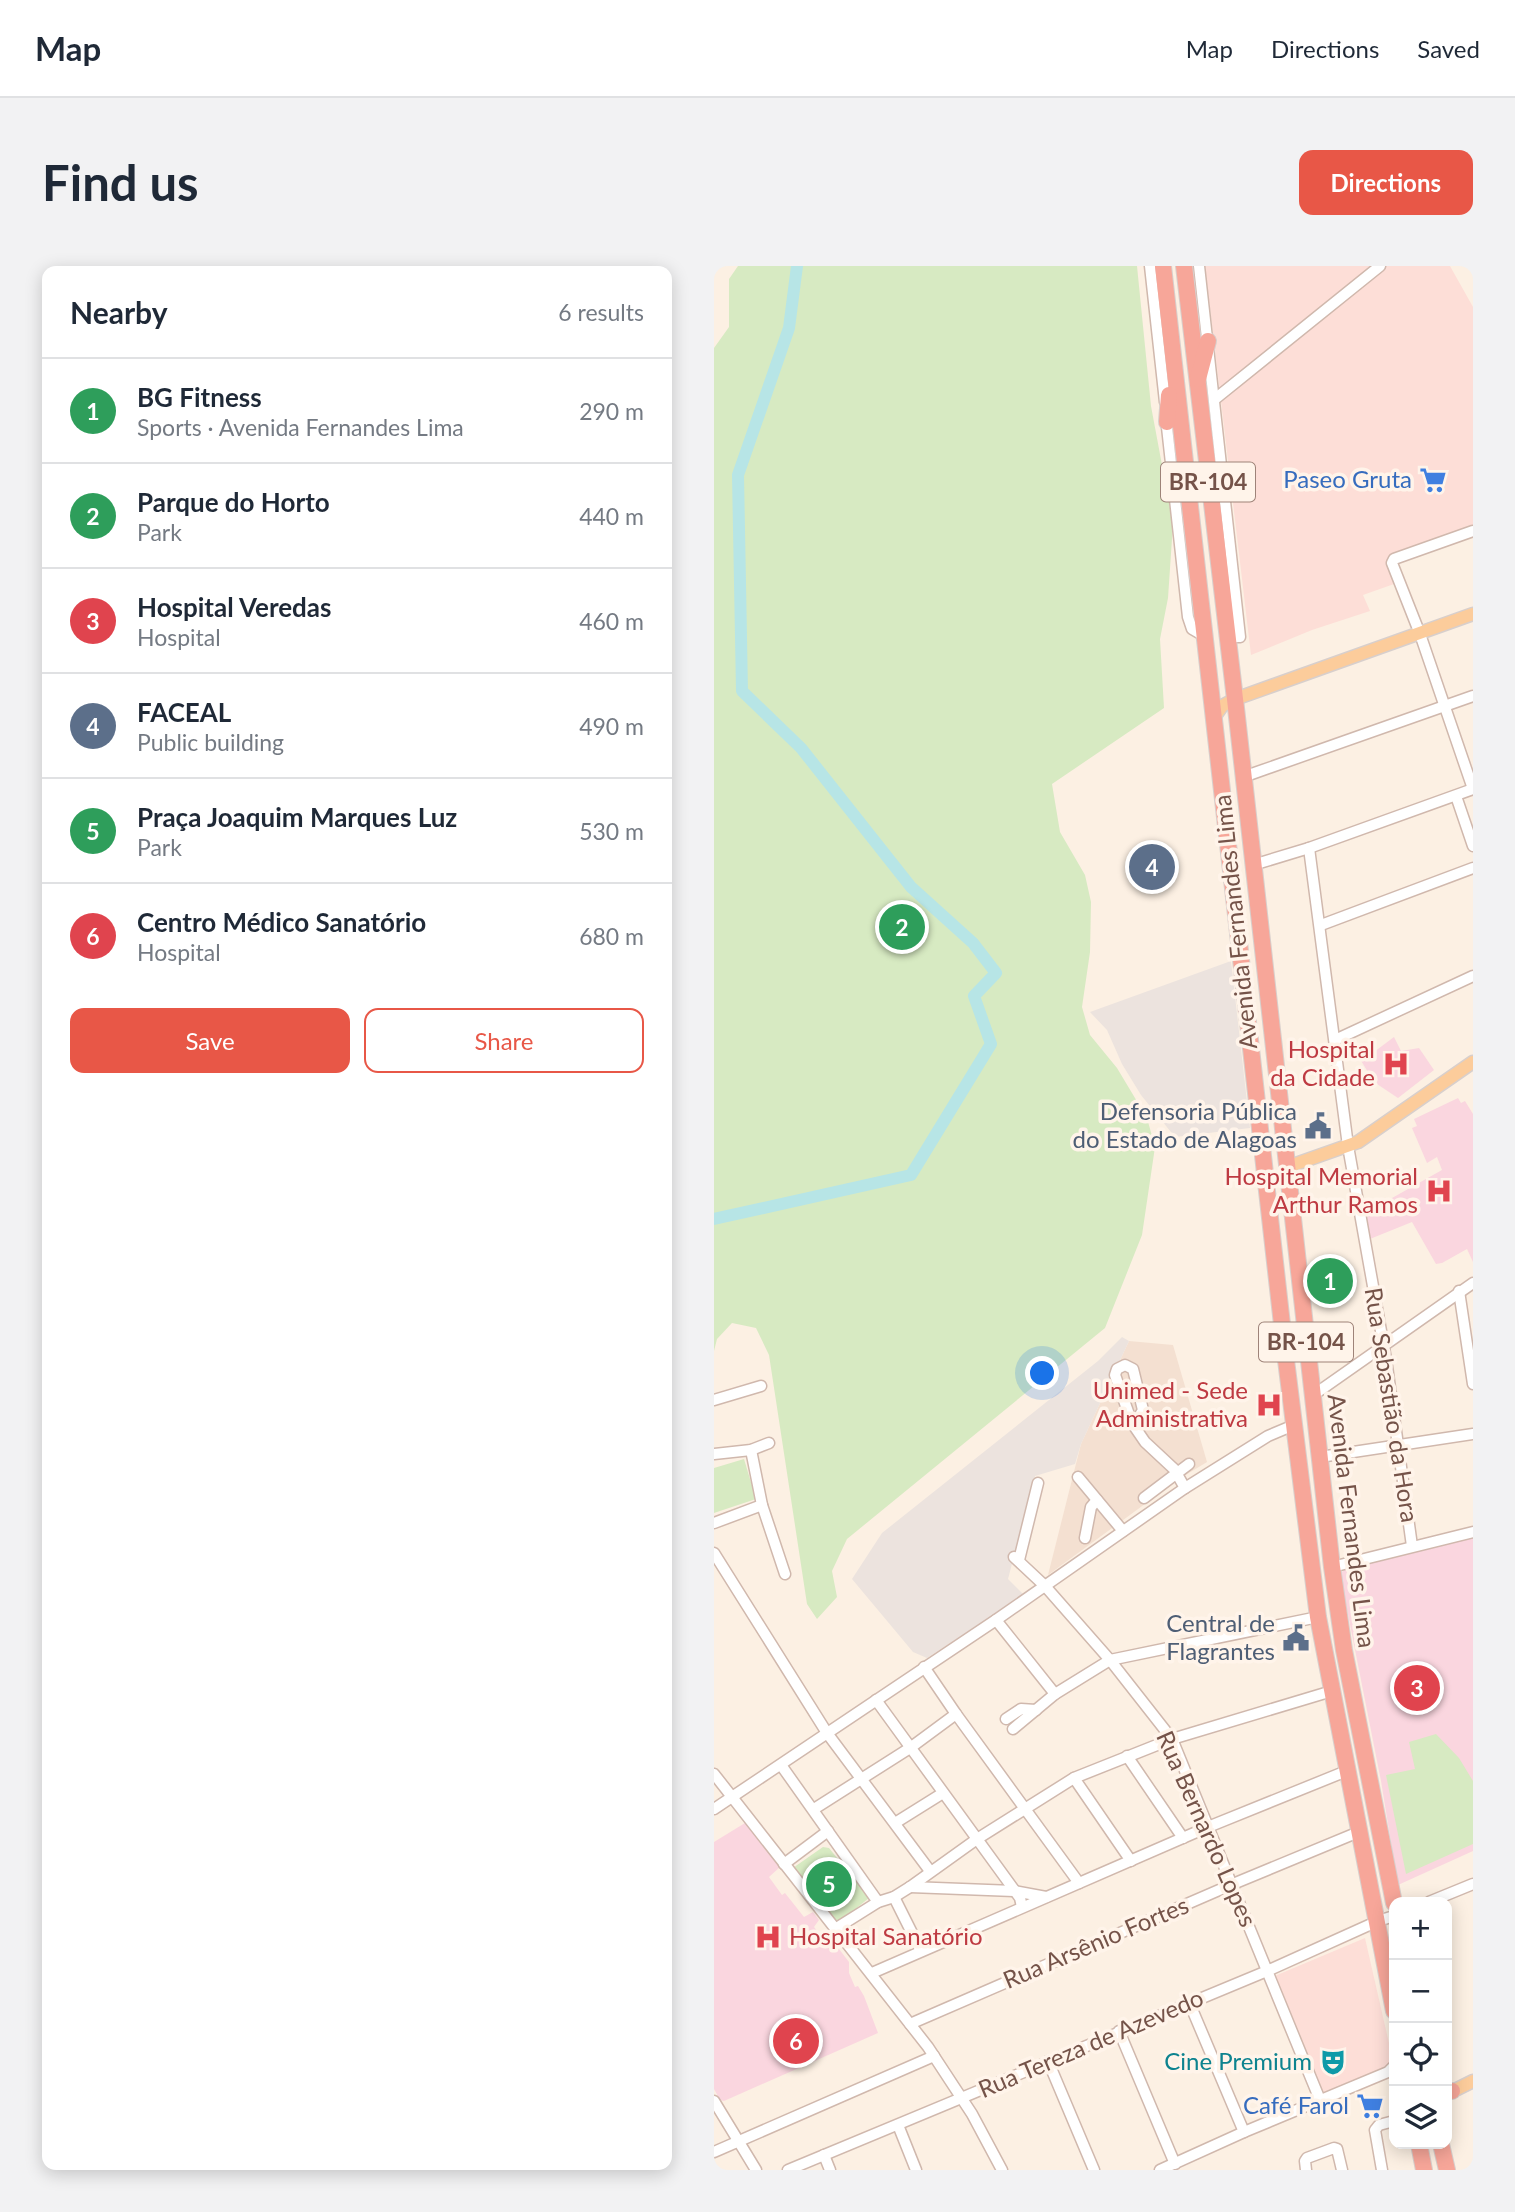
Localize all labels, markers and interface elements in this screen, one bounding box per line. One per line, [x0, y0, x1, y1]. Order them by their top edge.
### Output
text: Map [35, 28, 101, 68]
text: Map [1186, 34, 1233, 63]
text: Directions [1271, 34, 1379, 63]
text: Saved [1417, 34, 1480, 63]
button: Directions [1299, 150, 1473, 215]
text: Find us [42, 153, 199, 211]
text: Nearby [70, 294, 168, 330]
text: 6 results [558, 298, 644, 326]
text: BG Fitness [137, 381, 262, 413]
text: 1 [86, 397, 100, 425]
text: 290 m [579, 397, 644, 425]
text: Sports · Avenida Fernandes Lima [137, 413, 464, 441]
road number: BR-104 [1161, 462, 1255, 502]
place label: Paseo Gruta [1283, 464, 1412, 493]
supermarket icon: Paseo Gruta [1418, 465, 1448, 495]
text: Parque do Horto [137, 486, 330, 518]
text: 2 [86, 502, 100, 530]
text: 440 m [579, 502, 644, 530]
text: Park [137, 518, 182, 546]
text: Hospital Veredas [137, 591, 332, 623]
text: 3 [86, 607, 100, 635]
text: 460 m [579, 607, 644, 635]
text: Hospital [137, 623, 221, 651]
text: FACEAL [137, 696, 231, 728]
text: 4 [86, 712, 100, 740]
text: 490 m [579, 712, 644, 740]
text: Public building [137, 728, 284, 756]
street label: Avenida Fernandes Lima [1207, 793, 1262, 1051]
text: Praça Joaquim Marques Luz [137, 801, 457, 833]
text: 5 [86, 817, 100, 845]
text: 530 m [579, 817, 644, 845]
text: Park [137, 833, 182, 861]
pin: 4 [1129, 841, 1175, 893]
pin: 2 [879, 901, 925, 953]
text: Centro Médico Sanatório [137, 906, 426, 938]
text: 6 [86, 922, 100, 950]
text: 680 m [579, 922, 644, 950]
text: Hospital [137, 938, 221, 966]
button: Save [70, 1008, 350, 1073]
button: Share [364, 1008, 644, 1073]
place label: Hospital da Cidade [1270, 1034, 1375, 1091]
hospital icon: Hospital da Cidade [1381, 1049, 1411, 1079]
place label: Defensoria Pública do Estado de Alagoas [1073, 1096, 1297, 1153]
public building icon: Defensoria Pública do Estado de Alagoas [1303, 1111, 1333, 1141]
place label: Hospital Memorial Arthur Ramos [1224, 1161, 1418, 1218]
hospital icon: Hospital Memorial Arthur Ramos [1424, 1176, 1454, 1206]
pin: 1 [1307, 1255, 1353, 1307]
street label: Rua Sebastião da Hora [1360, 1285, 1425, 1524]
road number: BR-104 [1259, 1322, 1353, 1362]
your location [1025, 1356, 1059, 1390]
place label: Unimed - Sede Administrativa [1093, 1375, 1248, 1432]
hospital icon: Unimed - Sede Administrativa [1254, 1390, 1284, 1420]
street label: Avenida Fernandes Lima [1323, 1392, 1382, 1649]
place label: Central de Flagrantes [1166, 1608, 1275, 1665]
public building icon: Central de Flagrantes [1281, 1623, 1311, 1653]
pin: 3 [1394, 1662, 1440, 1714]
street label: Rua Bernardo Lopes [1151, 1726, 1264, 1931]
pin: 5 [806, 1858, 852, 1910]
street label: Rua Arsênio Fortes [998, 1889, 1192, 1994]
map controls [1389, 1897, 1452, 2149]
button: + [1389, 1897, 1452, 1960]
place label: Hospital Sanatório [789, 1921, 983, 1950]
hospital icon: Hospital Sanatório [753, 1922, 783, 1952]
button: − [1389, 1960, 1452, 2023]
street label: Rua Tereza de Azevedo [974, 1982, 1207, 2103]
pin: 6 [773, 2015, 819, 2067]
button: locate [1389, 2023, 1452, 2086]
place label: Cine Premium [1164, 2046, 1312, 2075]
theatre icon: Cine Premium [1318, 2047, 1348, 2077]
button: layers [1389, 2086, 1452, 2149]
place label: Café Farol [1243, 2090, 1349, 2119]
supermarket icon: Café Farol [1355, 2091, 1385, 2121]

